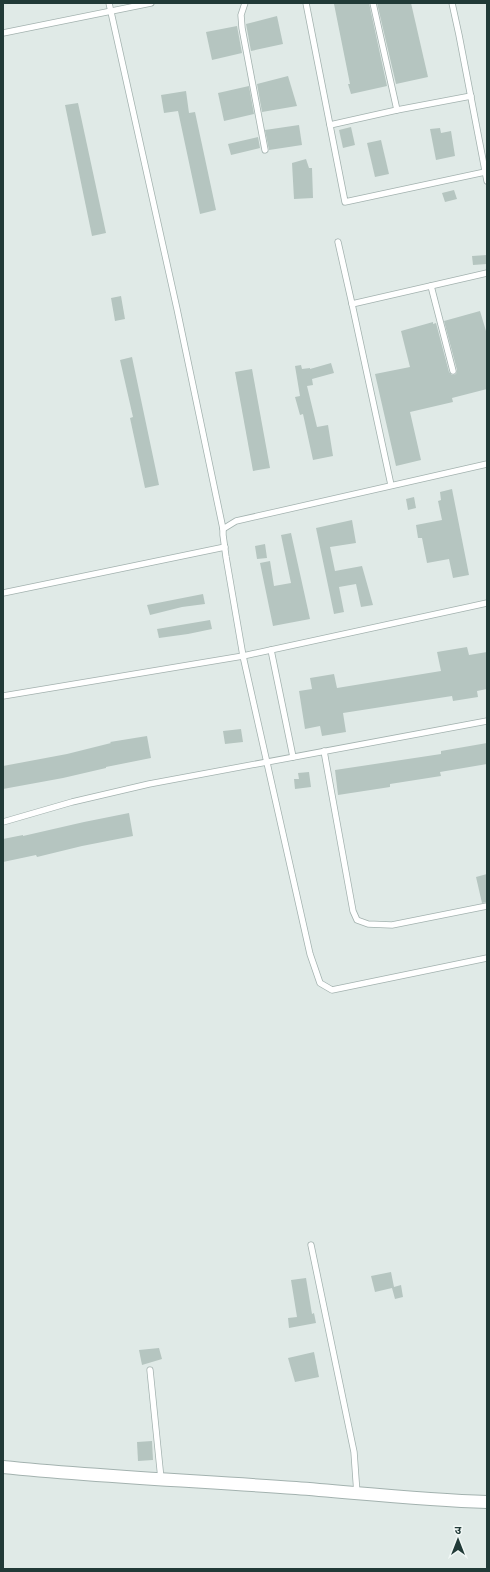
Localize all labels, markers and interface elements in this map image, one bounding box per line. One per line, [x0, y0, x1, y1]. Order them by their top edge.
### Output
north arrow [438, 1520, 478, 1560]
text: उ [455, 1523, 462, 1537]

